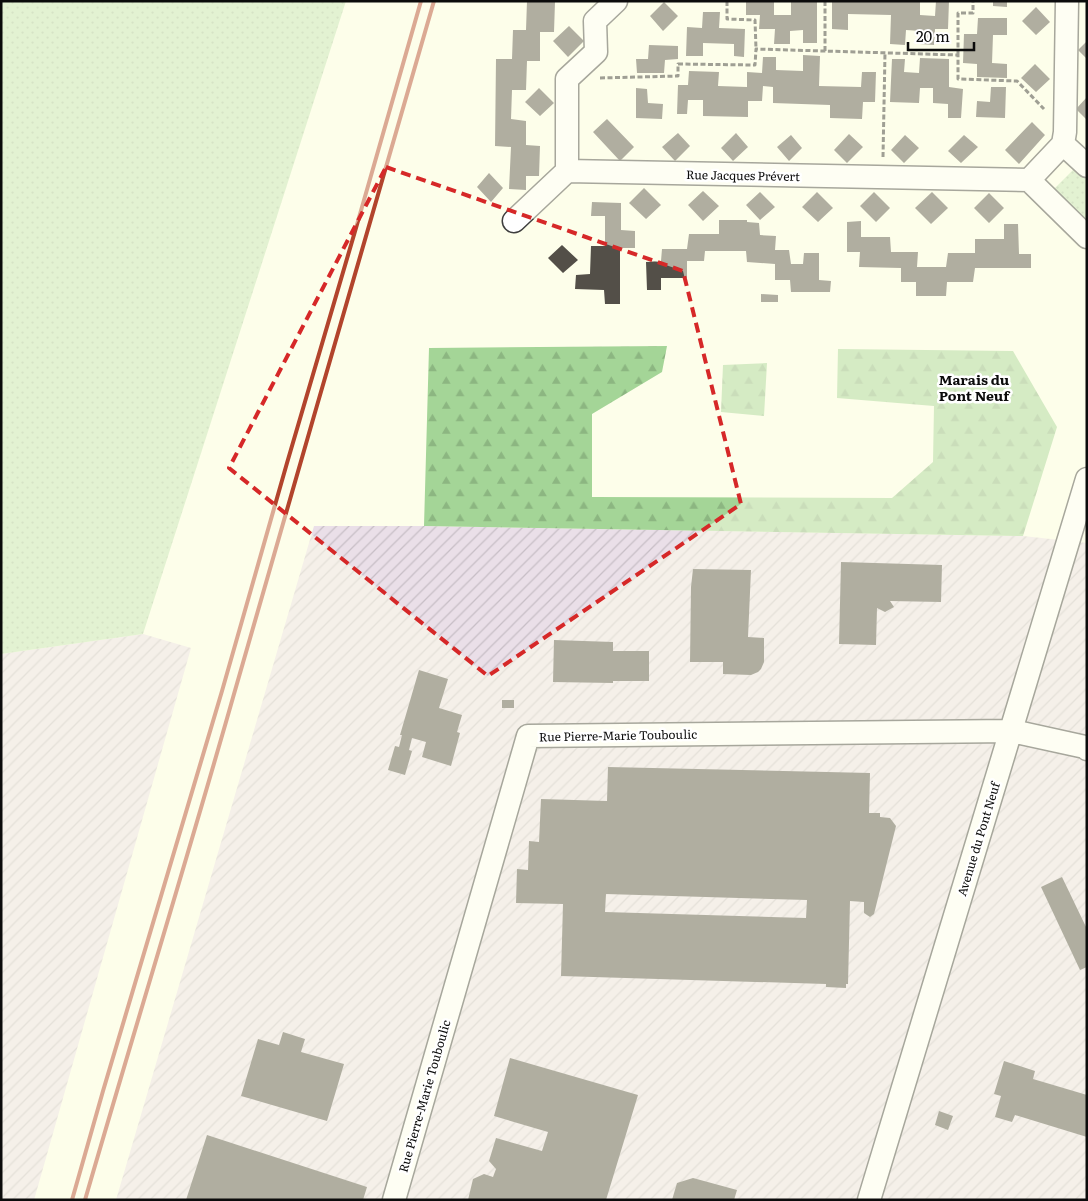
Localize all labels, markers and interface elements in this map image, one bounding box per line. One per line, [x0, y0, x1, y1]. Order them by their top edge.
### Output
scale bar [908, 20, 974, 52]
text: 20 m [916, 24, 950, 47]
street label: Rue Jacques Prévert [686, 165, 800, 185]
district label: Marais du Pont Neuf [939, 369, 1011, 405]
street label: Rue Pierre-Marie Touboulic [539, 725, 697, 745]
street label: Avenue du Pont Neuf [952, 778, 1004, 898]
street label: Rue Pierre-Marie Touboulic [394, 1018, 454, 1174]

